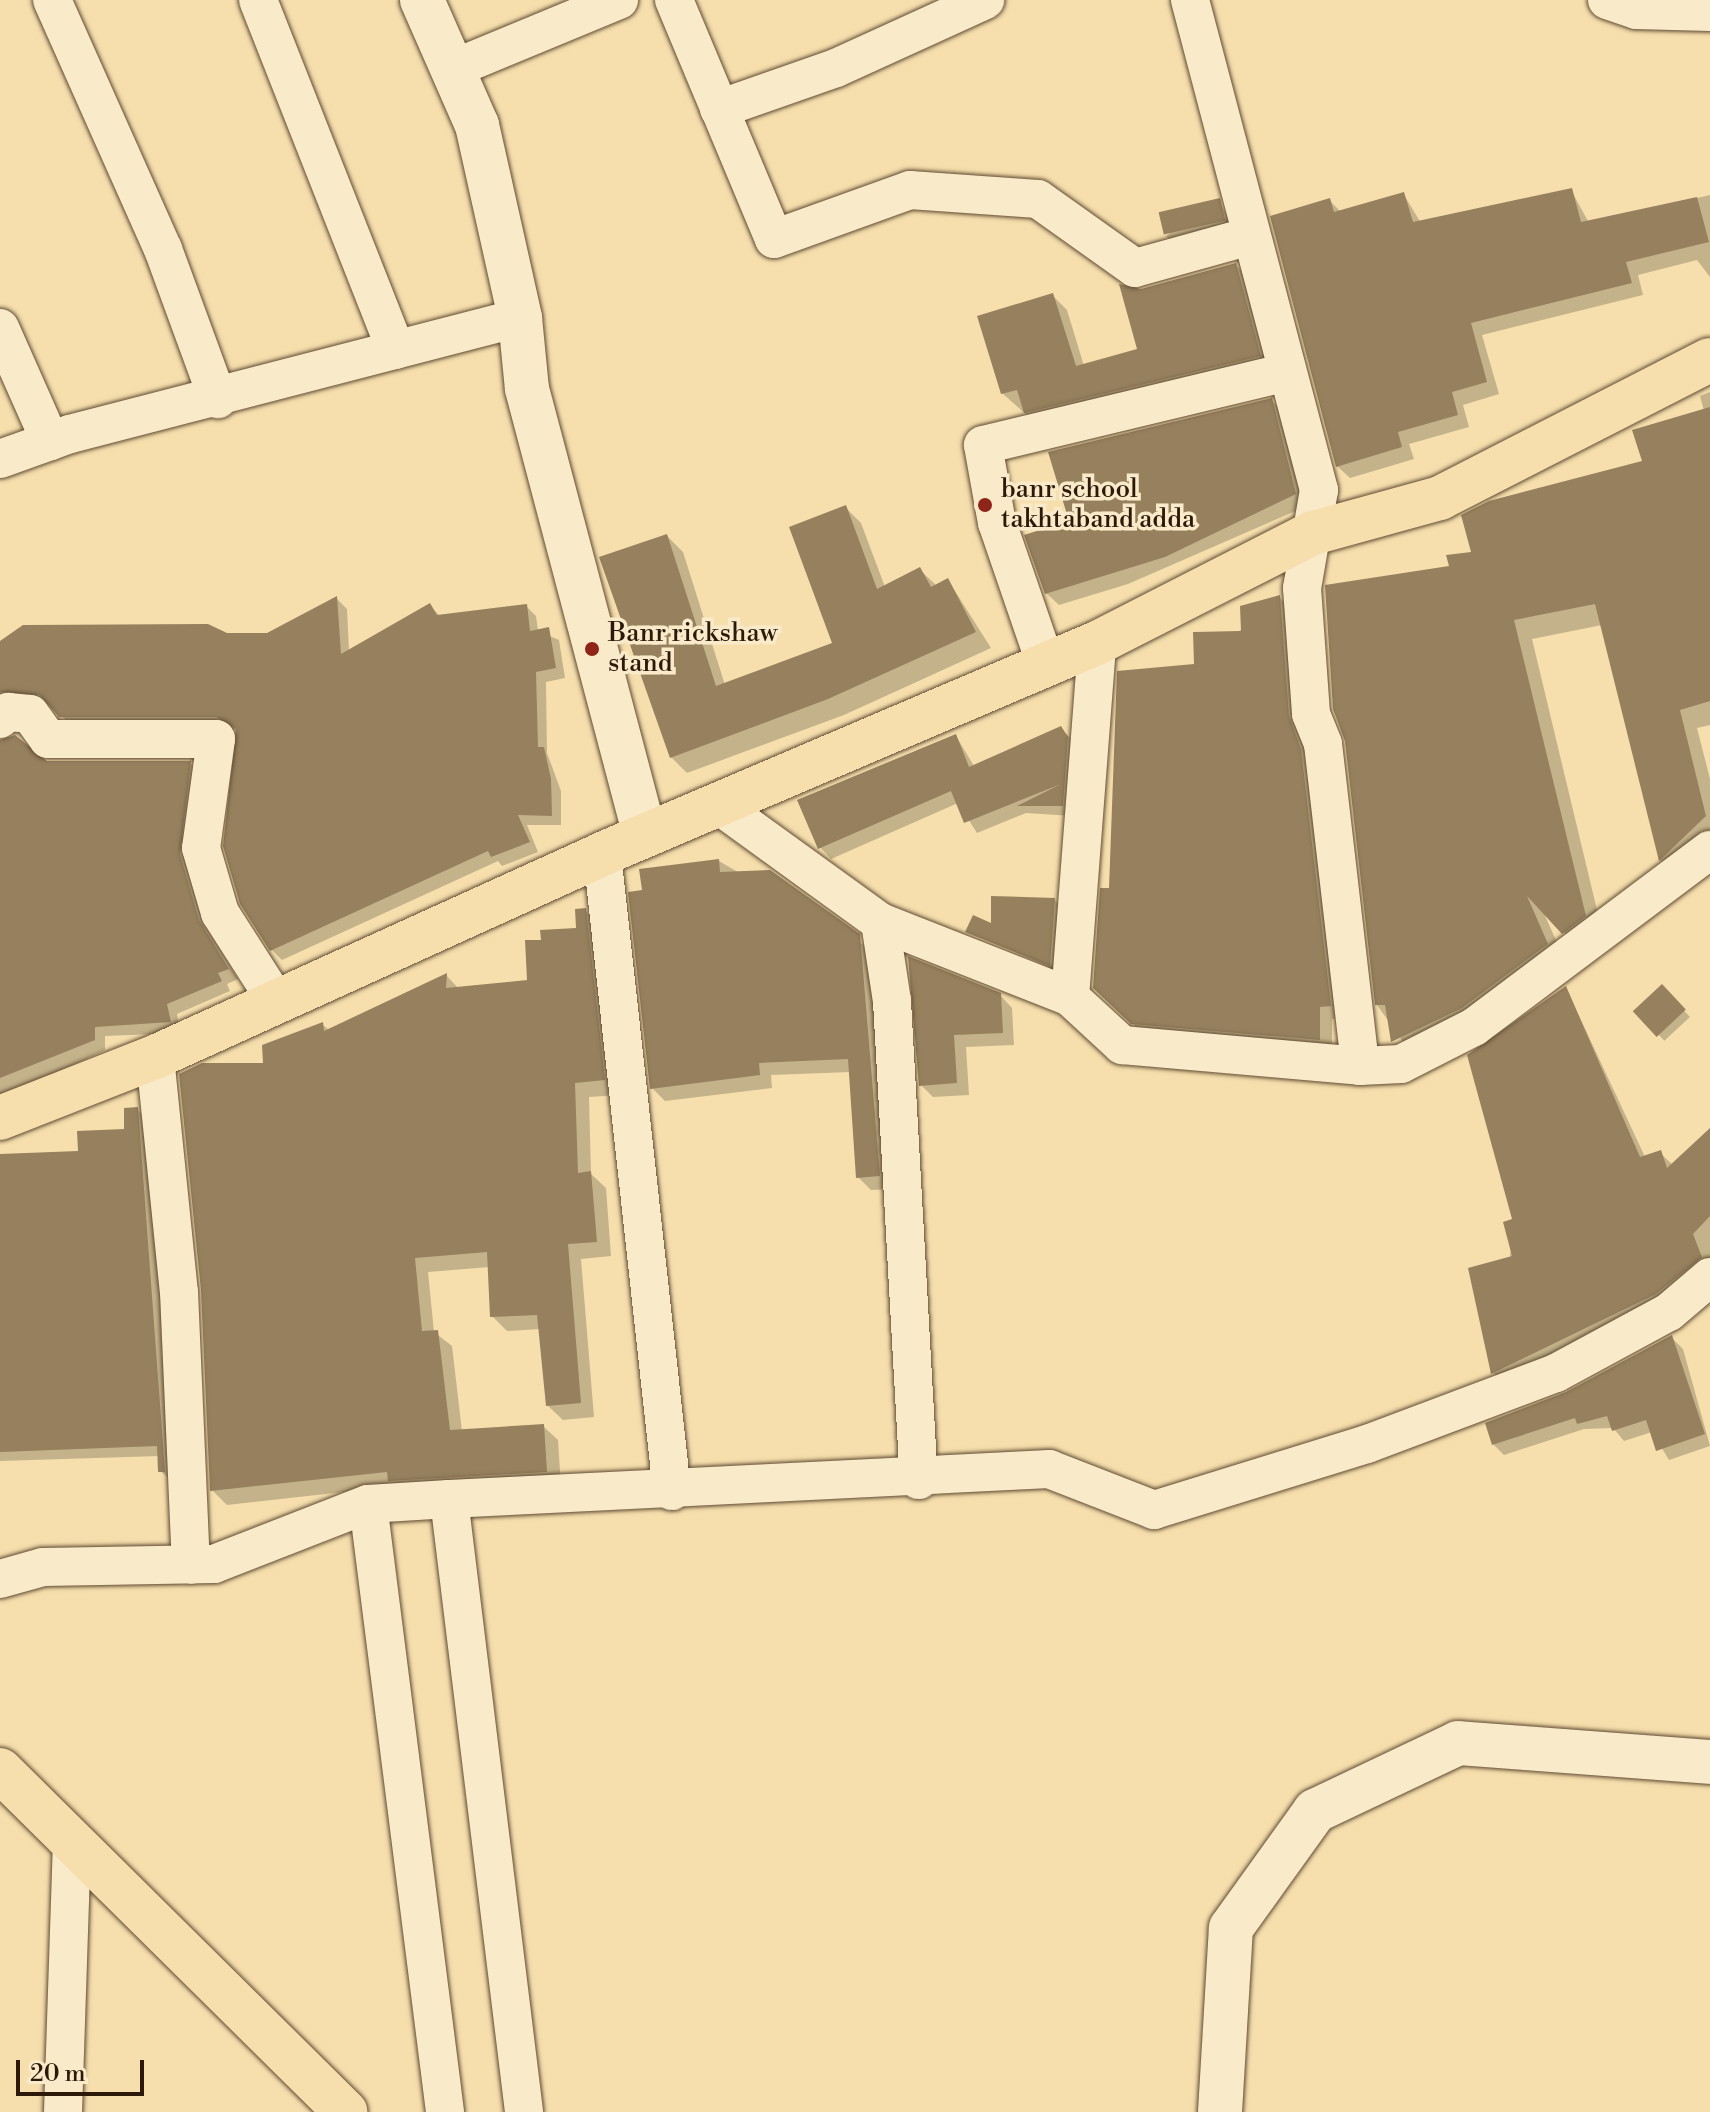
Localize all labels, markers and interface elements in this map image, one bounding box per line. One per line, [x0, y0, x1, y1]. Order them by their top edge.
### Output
place label: banr school takhtaband adda [1001, 474, 1195, 536]
marker: banr school takhtaband adda [976, 496, 994, 514]
place label: Banr rickshaw stand [608, 618, 777, 680]
marker: Banr rickshaw stand [583, 640, 601, 658]
scale bar [20, 2044, 148, 2094]
text: 20 m [30, 2059, 86, 2089]

